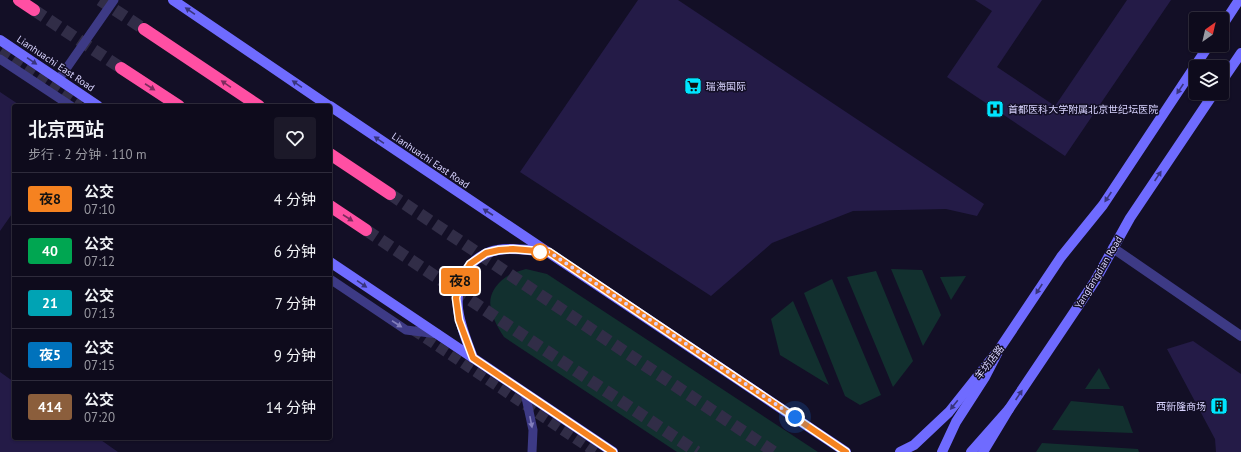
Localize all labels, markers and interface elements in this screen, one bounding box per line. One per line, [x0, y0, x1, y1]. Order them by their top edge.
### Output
one-way arrow [184, 7, 195, 15]
north arrow [1189, 12, 1229, 52]
map controls [1189, 12, 1229, 100]
street label: Lianhuachi East Road [14, 33, 97, 94]
one-way arrow [27, 57, 38, 65]
button: layers [1189, 60, 1229, 100]
supermarket icon: 瑞海国际 [683, 76, 703, 96]
one-way arrow [221, 80, 232, 88]
one-way arrow [292, 80, 302, 88]
place label: 瑞海国际 [706, 80, 746, 93]
one-way arrow [145, 83, 155, 91]
one-way arrow [1176, 84, 1184, 94]
hospital icon: 首都医科大学附属北京世纪坛医院 [985, 99, 1005, 119]
place label: 首都医科大学附属北京世纪坛医院 [1008, 103, 1158, 116]
text: 北京西站 [28, 117, 104, 141]
button: heart [274, 117, 316, 159]
street label: Lianhuachi East Road [389, 130, 472, 191]
one-way arrow [374, 136, 385, 144]
text: 步行 · 2 分钟 · 110 m [28, 146, 147, 163]
one-way arrow [1154, 171, 1162, 181]
text: 公交 [84, 182, 114, 201]
text: 夜8 [39, 190, 61, 208]
text: 4 分钟 [274, 190, 316, 209]
one-way arrow [1104, 192, 1112, 203]
text: 07:10 [84, 201, 115, 218]
one-way arrow [482, 208, 493, 216]
one-way arrow [343, 214, 353, 222]
text: 公交 [84, 234, 114, 253]
street label: Yangfangdian Road [1072, 234, 1125, 311]
text: 40 [42, 242, 58, 260]
text: 6 分钟 [274, 242, 316, 261]
unlabelled marker [531, 243, 549, 261]
text: 07:12 [84, 253, 115, 270]
line badge: 夜8 [442, 268, 478, 294]
text: 夜8 [449, 272, 471, 290]
one-way arrow [357, 280, 368, 288]
one-way arrow [1035, 284, 1043, 294]
text: 公交 [84, 286, 114, 305]
text: 21 [42, 294, 58, 312]
text: 7 分钟 [275, 294, 316, 313]
text: 07:13 [84, 305, 115, 322]
one-way arrow [392, 321, 403, 328]
text: 公交 [84, 338, 114, 357]
street label: 羊坊店路 [972, 343, 1007, 382]
text: 夜5 [39, 346, 61, 364]
text: 9 分钟 [274, 346, 316, 365]
text: 07:15 [84, 357, 115, 374]
one-way arrow [1015, 389, 1022, 401]
text: 公交 [84, 390, 114, 409]
building icon: 西新隆商场 [1209, 396, 1229, 416]
text: 414 [38, 398, 62, 416]
text: 14 分钟 [266, 398, 316, 417]
one-way arrow [950, 400, 959, 411]
place label: 西新隆商场 [1156, 400, 1206, 413]
your location [785, 407, 805, 427]
text: 07:20 [84, 409, 115, 426]
one-way arrow [528, 416, 534, 428]

